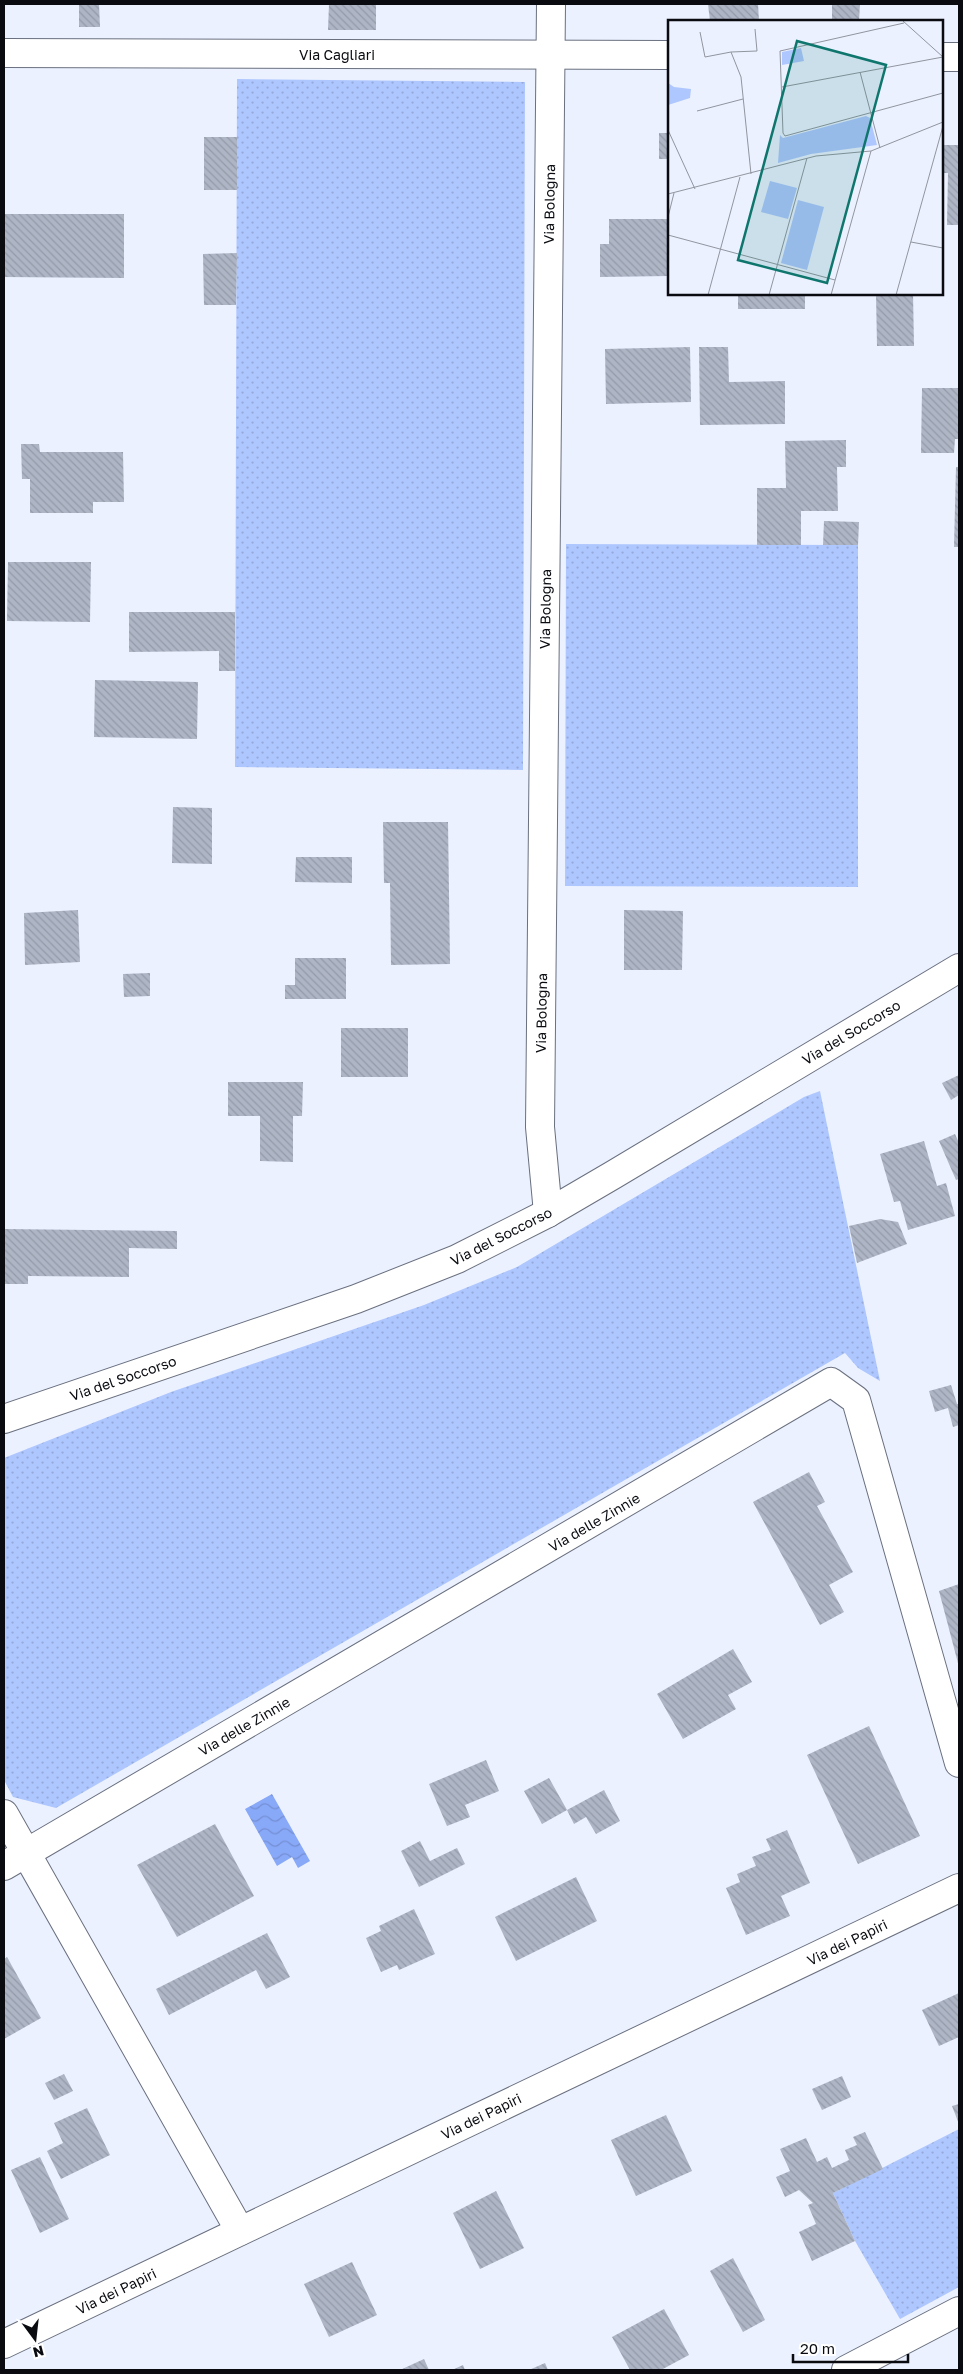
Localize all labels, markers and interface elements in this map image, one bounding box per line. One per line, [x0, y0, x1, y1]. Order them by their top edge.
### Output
inset map [668, 20, 943, 295]
street label: Via Cagliari [299, 46, 375, 63]
street label: Via Bologna [540, 164, 558, 244]
street label: Via Bologna [536, 569, 554, 649]
street label: Via Bologna [532, 973, 550, 1053]
street label: Via del Soccorso [799, 996, 903, 1068]
street label: Via del Soccorso [447, 1203, 555, 1269]
street label: Via del Soccorso [67, 1352, 179, 1404]
street label: Via delle Zinnie [545, 1489, 643, 1555]
street label: Via delle Zinnie [195, 1693, 293, 1759]
street label: Via dei Papiri [804, 1915, 890, 1969]
street label: Via dei Papiri [438, 2089, 524, 2143]
street label: Via dei Papiri [73, 2264, 159, 2318]
north arrow [10, 2314, 60, 2364]
scale bar [793, 2332, 908, 2364]
text: 20 m [800, 2339, 835, 2357]
text: N [31, 2342, 46, 2362]

